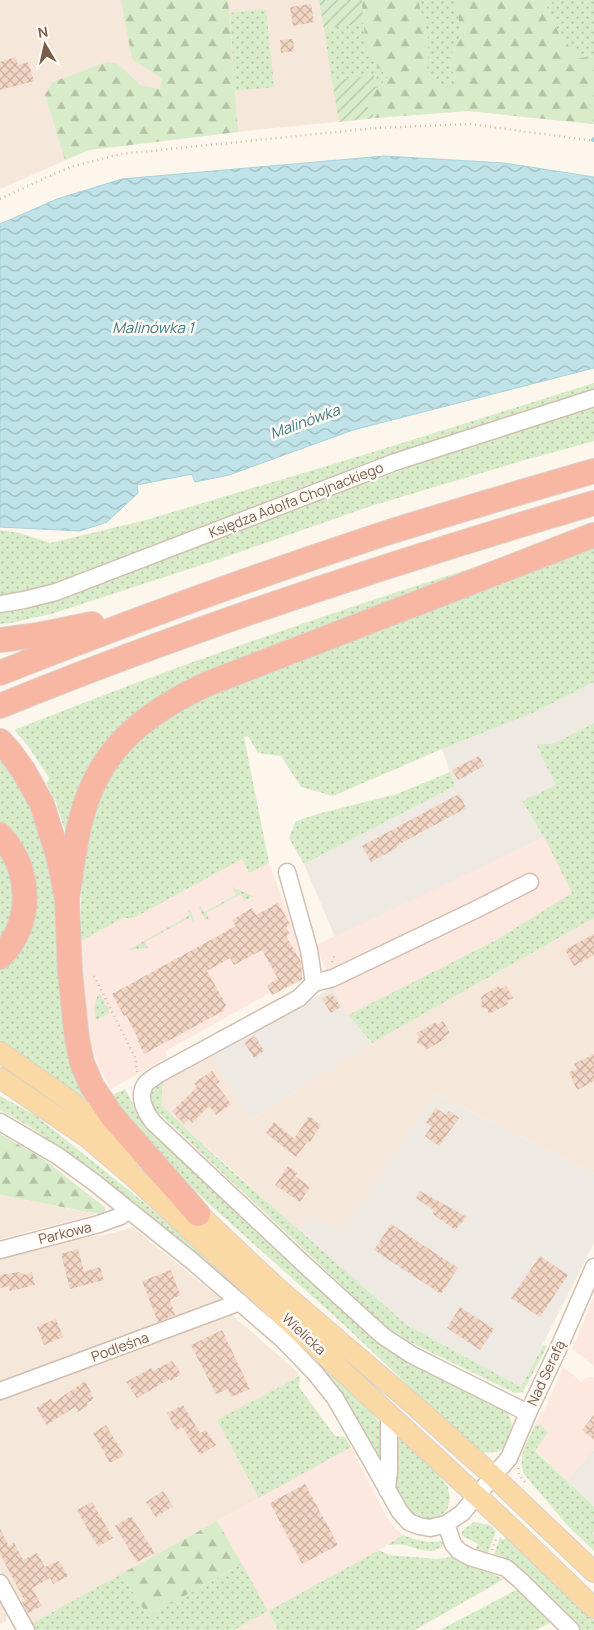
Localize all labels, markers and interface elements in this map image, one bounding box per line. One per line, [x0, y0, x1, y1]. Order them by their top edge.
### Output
north arrow [20, 20, 70, 70]
text: N [36, 21, 49, 42]
water label: Malinówka 1 [112, 317, 195, 338]
water label: Malinówka [267, 399, 343, 444]
street label: Księdza Adolfa Chojnackiego [206, 457, 386, 542]
street label: Parkowa [36, 1217, 93, 1248]
street label: Wielicka [278, 1309, 330, 1359]
street label: Podleśna [88, 1327, 151, 1366]
street label: Nad Serafą [522, 1337, 569, 1409]

